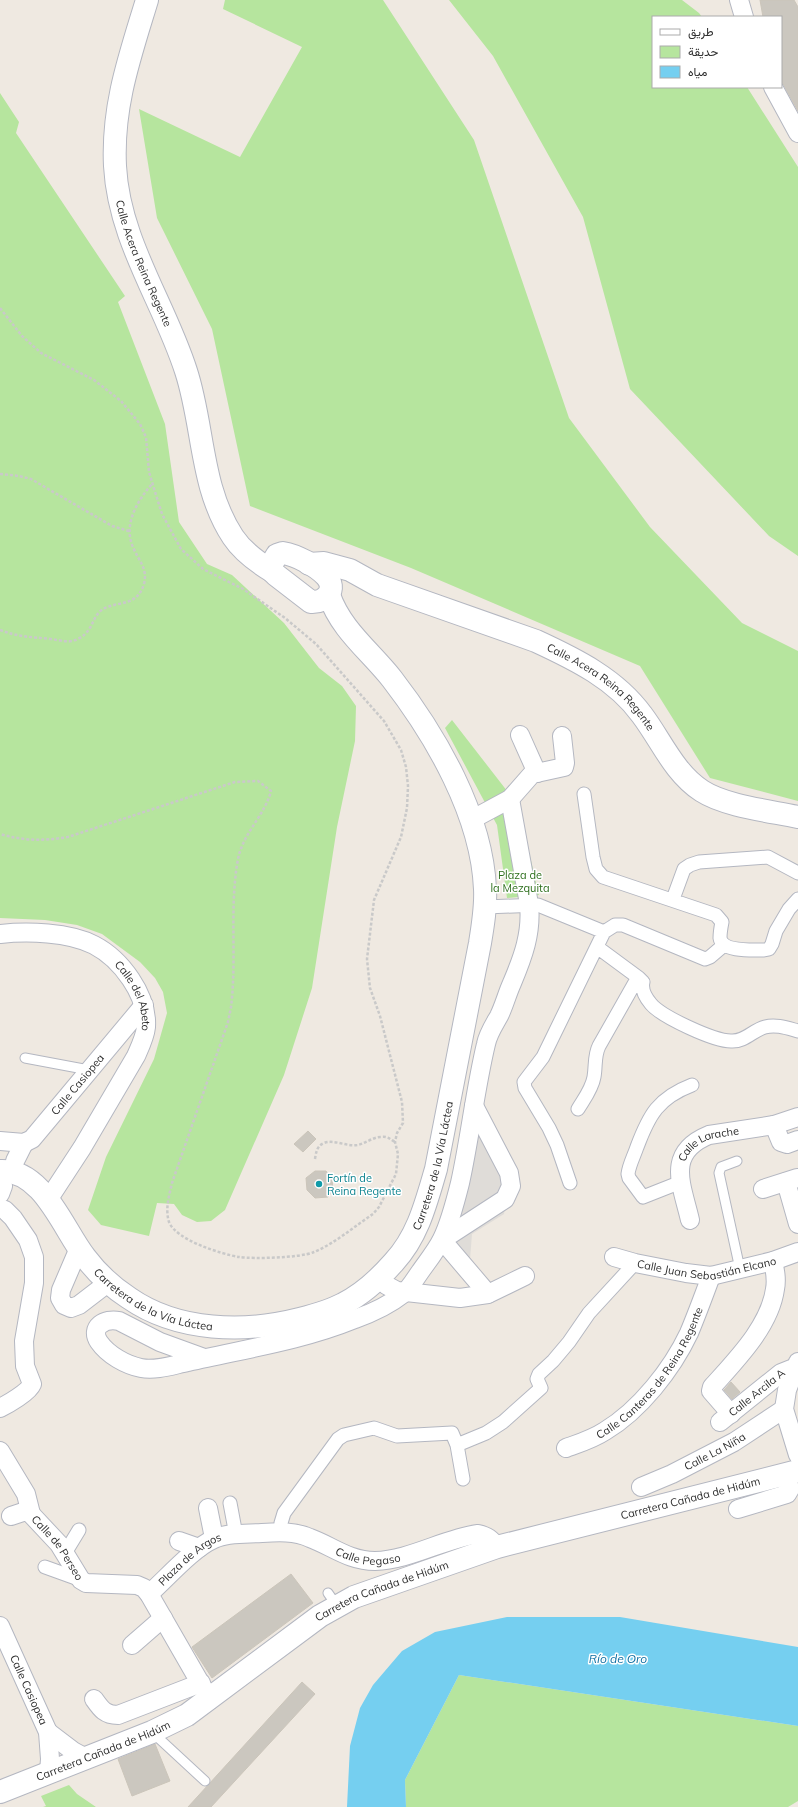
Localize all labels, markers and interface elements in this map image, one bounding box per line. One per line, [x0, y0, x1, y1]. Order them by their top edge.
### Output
legend [652, 16, 782, 88]
text: طريق [688, 24, 714, 40]
text: حديقة [688, 44, 718, 59]
text: مياه [688, 64, 707, 79]
street label: Calle Acera Reina Regente [113, 198, 175, 329]
street label: Calle Acera Reina Regente [545, 640, 658, 733]
park label: Plaza de la Mezquita [490, 868, 550, 895]
street label: Calle del Abeto [112, 957, 153, 1032]
street label: Calle Casiopea [48, 1051, 107, 1118]
street label: Carretera de la Vía Láctea [409, 1100, 456, 1232]
street label: Calle Larache [675, 1124, 740, 1163]
place label: Fortín de Reina Regente [327, 1171, 401, 1198]
marker: Fortín de Reina Regente [314, 1179, 324, 1189]
street label: Calle Juan Sebastián Elcano [636, 1253, 778, 1283]
street label: Carretera de la Vía Láctea [91, 1265, 213, 1334]
street label: Calle Canteras de Reina Regente [594, 1305, 706, 1442]
street label: Calle Arcila A [726, 1366, 788, 1419]
street label: Calle La Niña [682, 1429, 748, 1473]
street label: Carretera Cañada de Hidúm [619, 1474, 762, 1523]
street label: Calle de Perseo [29, 1512, 86, 1583]
street label: Plaza de Argos [155, 1530, 223, 1589]
street label: Calle Pegaso [333, 1544, 402, 1568]
street label: Carretera Cañada de Hidúm [312, 1558, 450, 1624]
water label: Río de Oro [589, 1651, 647, 1666]
street label: Calle Casiopea [7, 1652, 51, 1727]
street label: Carretera Cañada de Hidúm [34, 1717, 172, 1784]

